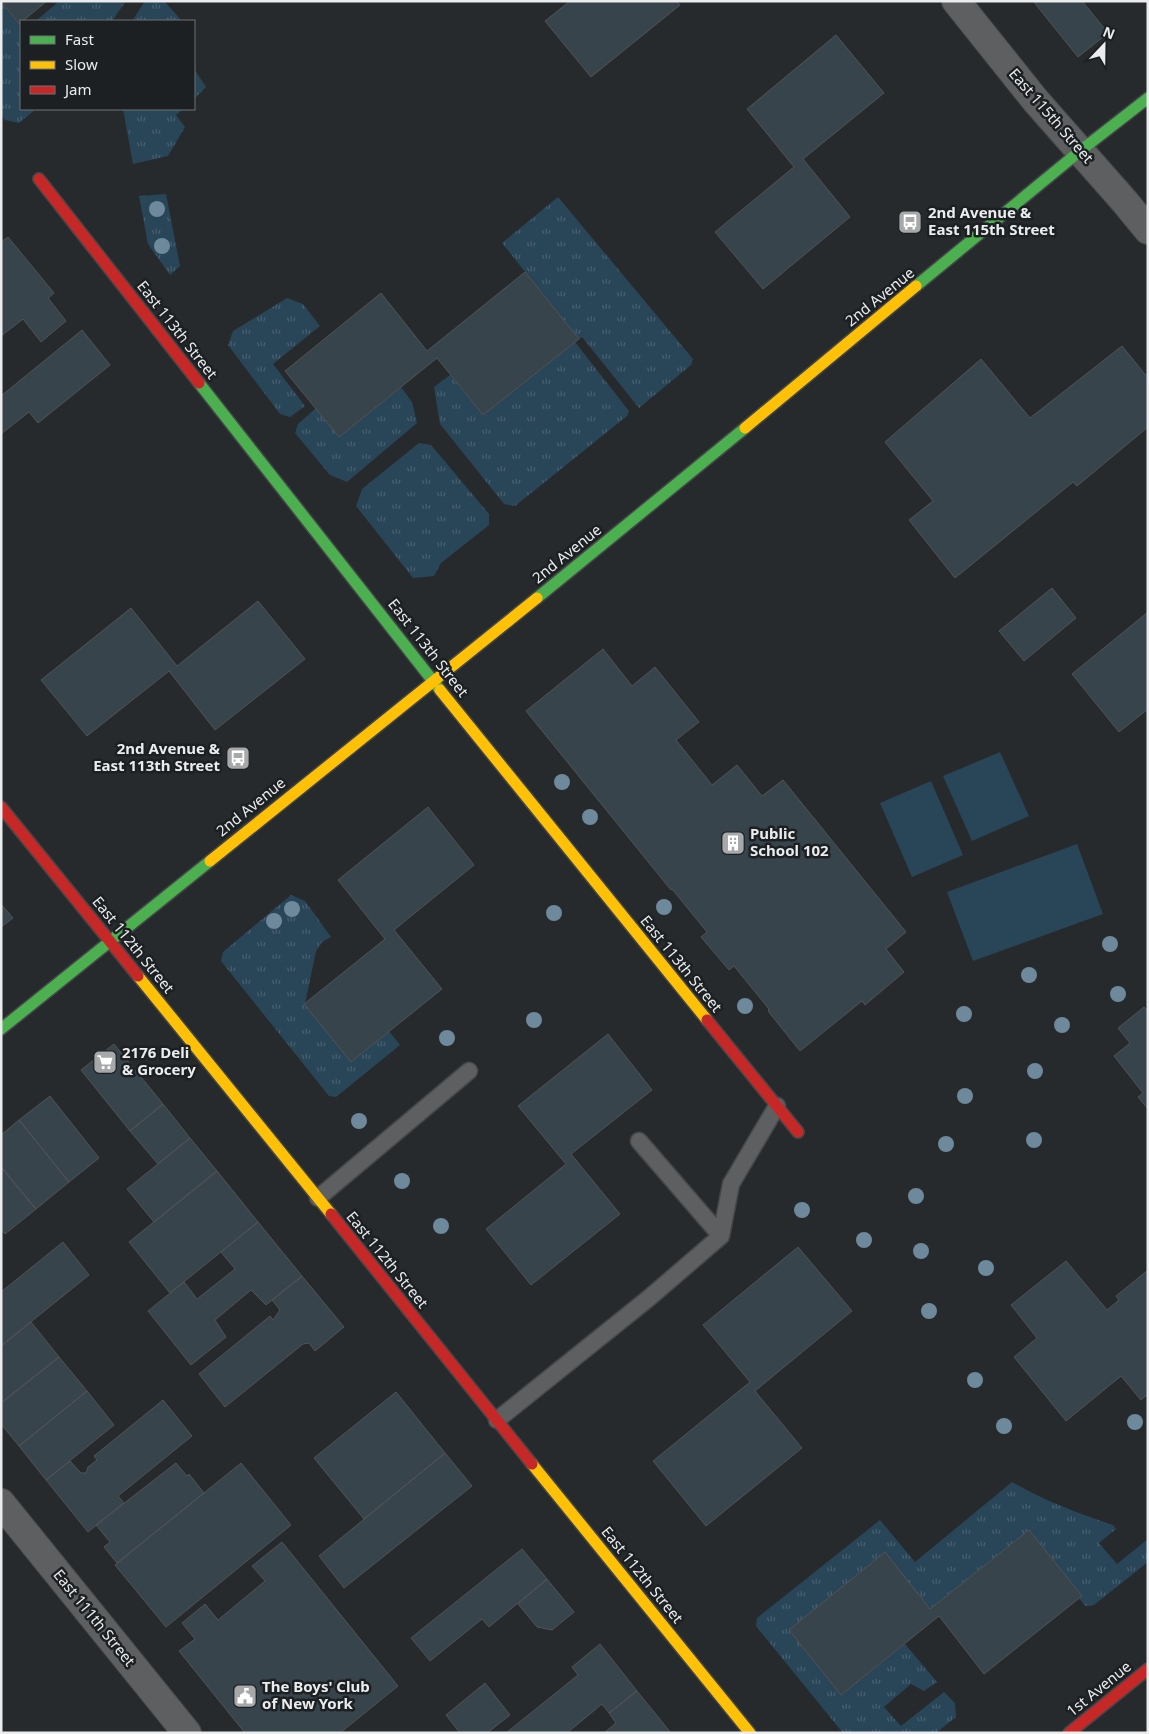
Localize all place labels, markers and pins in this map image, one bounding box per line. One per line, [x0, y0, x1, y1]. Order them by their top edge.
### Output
place label: 2nd Avenue & East 115th Street [928, 202, 1055, 239]
bus stop icon: 2nd Avenue & East 115th Street [897, 209, 923, 235]
place label: 2nd Avenue & East 113th Street [93, 738, 221, 775]
bus stop icon: 2nd Avenue & East 113th Street [225, 745, 251, 771]
place label: Public School 102 [750, 823, 829, 860]
building icon: Public School 102 [720, 830, 746, 856]
place label: 2176 Deli & Grocery [122, 1042, 196, 1079]
supermarket icon: 2176 Deli & Grocery [92, 1049, 118, 1075]
place label: The Boys' Club of New York [262, 1676, 370, 1713]
public building icon: The Boys' Club of New York [232, 1683, 258, 1709]

